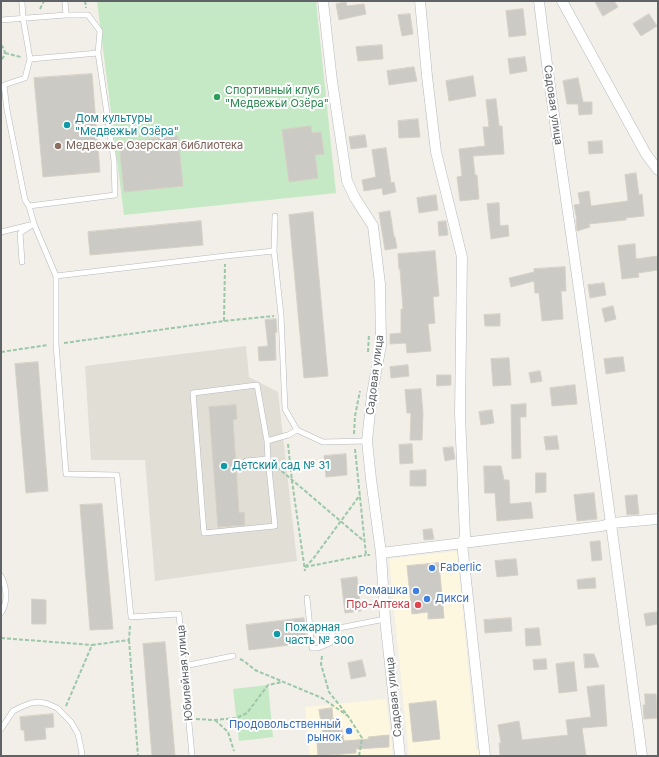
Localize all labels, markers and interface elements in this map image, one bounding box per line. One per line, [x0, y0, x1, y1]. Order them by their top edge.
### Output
street label: Садовая улица [541, 64, 565, 146]
place label: Спортивный клуб "Медвежьи Озёра" [225, 84, 329, 110]
marker: Спортивный клуб "Медвежьи Озёра" [212, 92, 222, 102]
place label: Дом культуры "Медвежьи Озёра" [75, 112, 179, 138]
marker: Дом культуры "Медвежьи Озёра" [62, 120, 72, 130]
place label: Медвежье Озерская библиотека [66, 139, 243, 153]
marker: Медвежье Озерская библиотека [53, 141, 63, 151]
street label: Садовая улица [364, 334, 386, 416]
place label: Детский сад № 31 [232, 459, 330, 473]
marker: Детский сад № 31 [219, 461, 229, 471]
place label: Faberlic [440, 561, 481, 575]
marker: Faberlic [427, 563, 437, 573]
place label: Ромашка [359, 584, 408, 598]
marker: Ромашка [411, 586, 421, 596]
place label: Дикси [435, 592, 469, 606]
marker: Дикси [422, 594, 432, 604]
place label: Про-Аптека [346, 598, 410, 612]
marker: Про-Аптека [413, 600, 423, 610]
place label: Пожарная часть № 300 [285, 621, 354, 647]
street label: Юбилейная улица [174, 624, 196, 722]
marker: Пожарная часть № 300 [272, 629, 282, 639]
street label: Садовая улица [383, 656, 405, 738]
place label: Продовольственный рынок [229, 718, 341, 744]
marker: Продовольственный рынок [344, 726, 354, 736]

